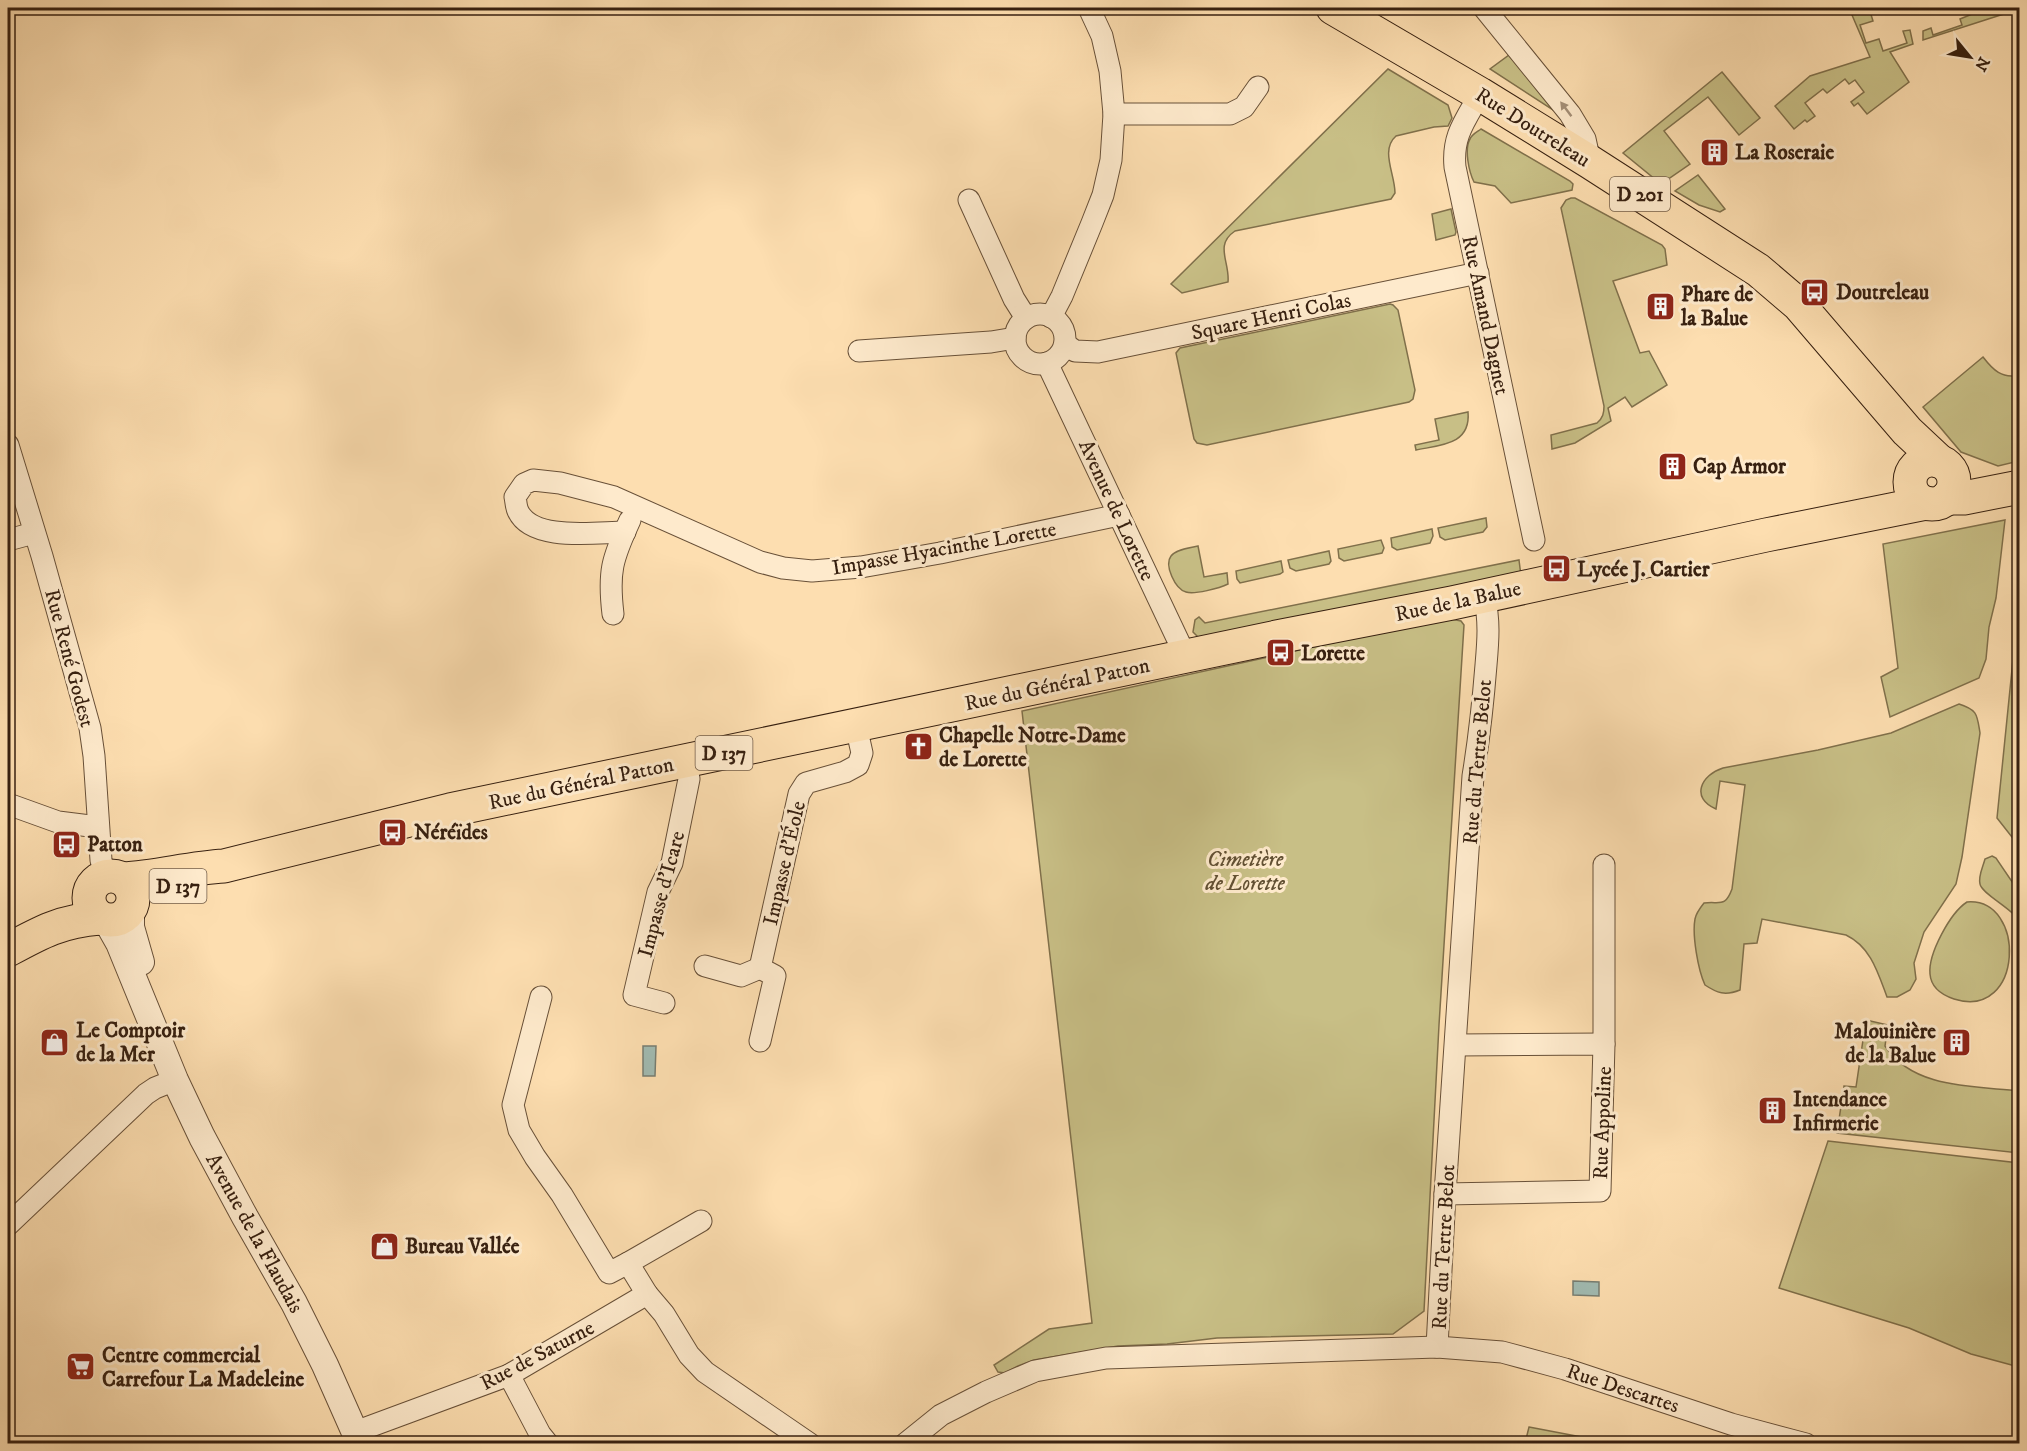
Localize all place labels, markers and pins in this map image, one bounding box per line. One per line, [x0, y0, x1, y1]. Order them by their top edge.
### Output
building icon: La Roseraie [1698, 136, 1730, 168]
place label: La Roseraie [1735, 140, 1835, 166]
bus stop icon: Doutreleau [1799, 276, 1831, 308]
place label: Doutreleau [1836, 280, 1929, 306]
place label: Phare de la Balue [1680, 282, 1754, 332]
building icon: Phare de la Balue [1644, 290, 1676, 322]
building icon: Cap Armor [1656, 450, 1688, 482]
place label: Cap Armor [1693, 454, 1787, 480]
bus stop icon: Lycée J. Cartier [1540, 553, 1572, 585]
place label: Lycée J. Cartier [1577, 557, 1711, 583]
bus stop icon: Lorette [1264, 637, 1296, 669]
place label: Lorette [1301, 641, 1365, 667]
place label: Chapelle Notre-Dame de Lorette [939, 723, 1126, 773]
church icon: Chapelle Notre-Dame de Lorette [902, 731, 934, 763]
bus stop icon: Néréïdes [377, 816, 409, 848]
place label: Néréïdes [414, 820, 488, 846]
bus stop icon: Patton [50, 828, 82, 860]
place label: Patton [87, 832, 144, 858]
place label: Le Comptoir de la Mer [76, 1018, 186, 1068]
place label: Malouinière de la Balue [1834, 1019, 1936, 1069]
shop icon: Le Comptoir de la Mer [39, 1026, 71, 1058]
building icon: Malouinière de la Balue [1941, 1027, 1973, 1059]
place label: Intendance Infirmerie [1793, 1087, 1887, 1137]
building icon: Intendance Infirmerie [1756, 1095, 1788, 1127]
shop icon: Bureau Vallée [368, 1230, 400, 1262]
place label: Bureau Vallée [405, 1234, 520, 1260]
place label: Centre commercial Carrefour La Madeleine [102, 1343, 305, 1393]
supermarket icon: Centre commercial Carrefour La Madeleine [65, 1351, 97, 1383]

